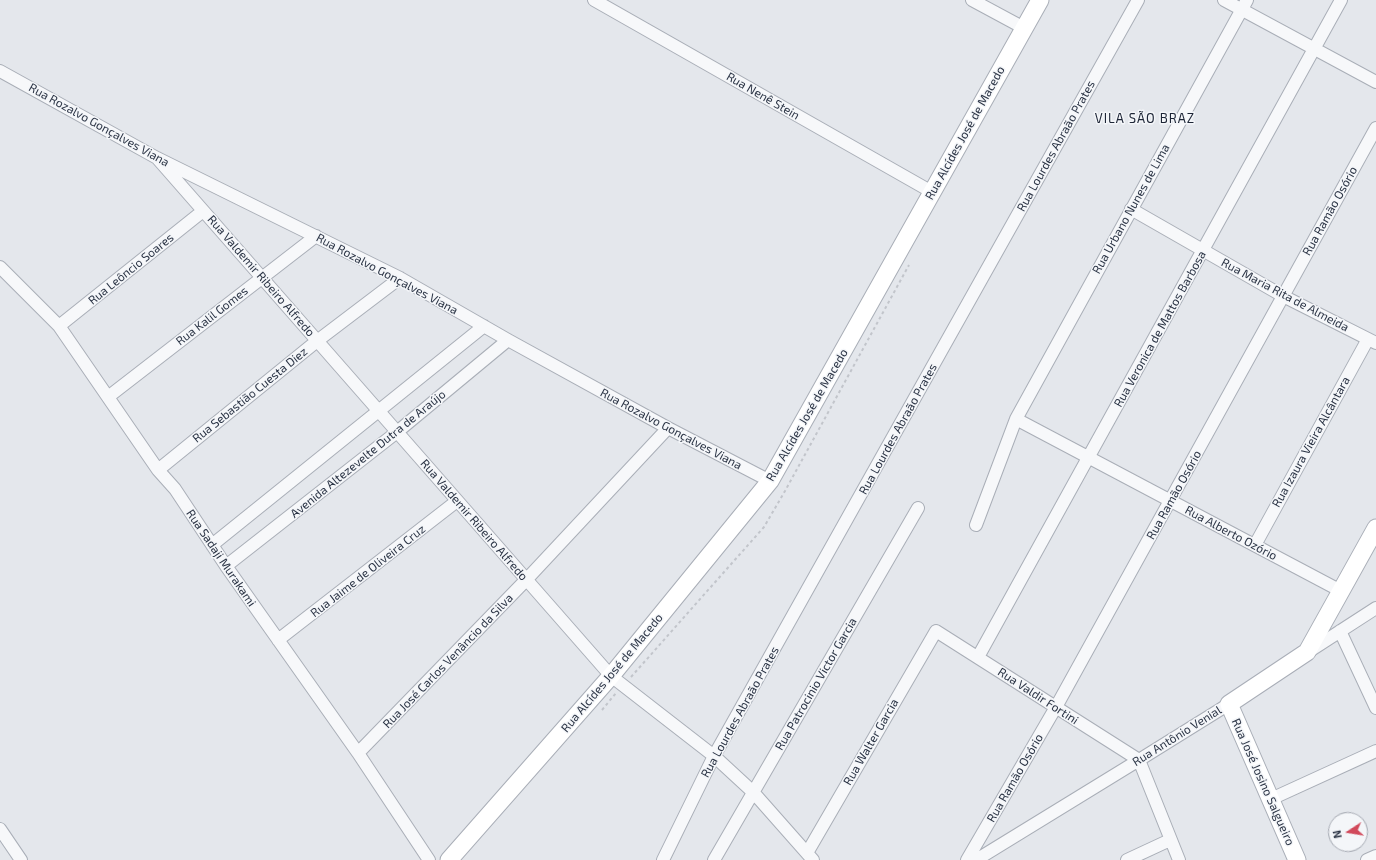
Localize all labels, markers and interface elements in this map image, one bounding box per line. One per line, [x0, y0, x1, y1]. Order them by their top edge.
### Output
street label: Rua Alcídes José de Macedo [922, 64, 1008, 202]
street label: Rua Nenê Stein [724, 69, 802, 123]
street label: Rua Lourdes Abraão Prates [1014, 78, 1098, 214]
street label: Rua Rozalvo Gonçalves Viana [26, 80, 172, 170]
district label: VILA SÃO BRAZ [1095, 111, 1195, 127]
street label: Rua Urbano Nunes de Lima [1089, 142, 1173, 276]
street label: Rua Ramão Osório [1300, 164, 1360, 258]
street label: Rua Valdemir Ribeiro Alfredo [204, 212, 318, 340]
street label: Rua Leôncio Soares [85, 230, 177, 308]
street label: Rua Rozalvo Gonçalves Viana [314, 230, 460, 318]
street label: Rua Veronica de Mattos Barbosa [1111, 248, 1209, 410]
street label: Rua Maria Rita de Almeida [1219, 255, 1351, 335]
street label: Rua Kalil Gomes [173, 283, 251, 349]
street label: Rua Sebastião Cuesta Diez [190, 344, 310, 446]
street label: Rua Alcídes José de Macedo [763, 346, 851, 484]
street label: Rua Lourdes Abraão Prates [856, 361, 940, 497]
street label: Rua Izaura Vieira Alcântara [1269, 374, 1353, 510]
street label: Rua Rozalvo Gonçalves Viana [598, 385, 744, 473]
street label: Avenida Altezevelte Dutra de Araújo [288, 387, 448, 521]
street label: Rua Ramão Osório [1144, 448, 1204, 542]
street label: Rua Valdemir Ribeiro Alfredo [417, 456, 531, 584]
street label: Rua Alberto Ozório [1182, 503, 1280, 563]
street label: Rua Sadaji Murakami [183, 507, 259, 609]
street label: Rua Jaime de Oliveira Cruz [308, 522, 428, 620]
street label: Rua José Carlos Venâncio da Silva [380, 591, 516, 731]
street label: Rua Alcídes José de Macedo [558, 611, 666, 735]
street label: Rua Patrocinio Victor Garcia [772, 615, 860, 753]
street label: Rua Lourdes Abraão Prates [698, 644, 782, 780]
street label: Rua Valdir Fortini [995, 665, 1081, 727]
street label: Rua Walter Garcia [840, 696, 902, 788]
street label: Rua Antônio Venial [1130, 703, 1224, 769]
street label: Rua José Josino Salgueiro [1228, 716, 1298, 848]
street label: Rua Ramão Osório [984, 731, 1046, 825]
north arrow [1328, 812, 1368, 852]
text: N [1330, 829, 1344, 840]

